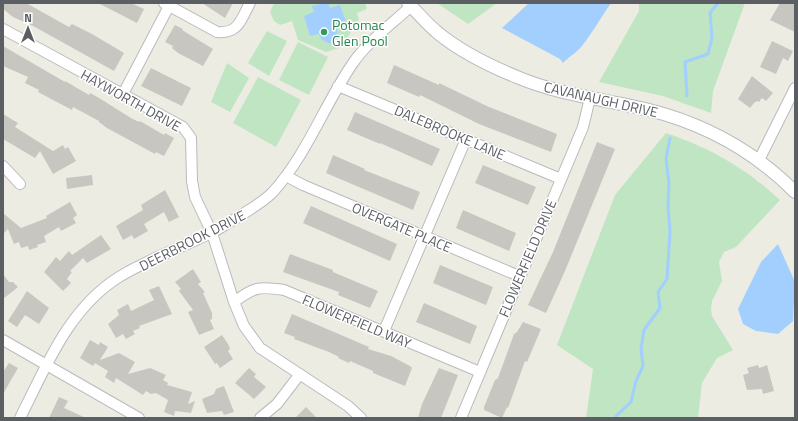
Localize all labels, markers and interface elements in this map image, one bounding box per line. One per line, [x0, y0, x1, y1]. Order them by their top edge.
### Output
north arrow [8, 8, 48, 48]
text: N [24, 10, 32, 26]
place label: Potomac Glen Pool [332, 14, 388, 51]
marker: Potomac Glen Pool [319, 27, 329, 37]
street label: HAYWORTH DRIVE [77, 64, 185, 136]
street label: CAVANAUGH DRIVE [542, 76, 660, 122]
street label: DALEBROOKE LANE [391, 99, 509, 165]
street label: FLOWERFIELD DRIVE [493, 196, 561, 320]
street label: OVERGATE PLACE [349, 197, 455, 258]
street label: DEERBROOK DRIVE [135, 204, 249, 276]
street label: FLOWERFIELD WAY [299, 289, 415, 354]

